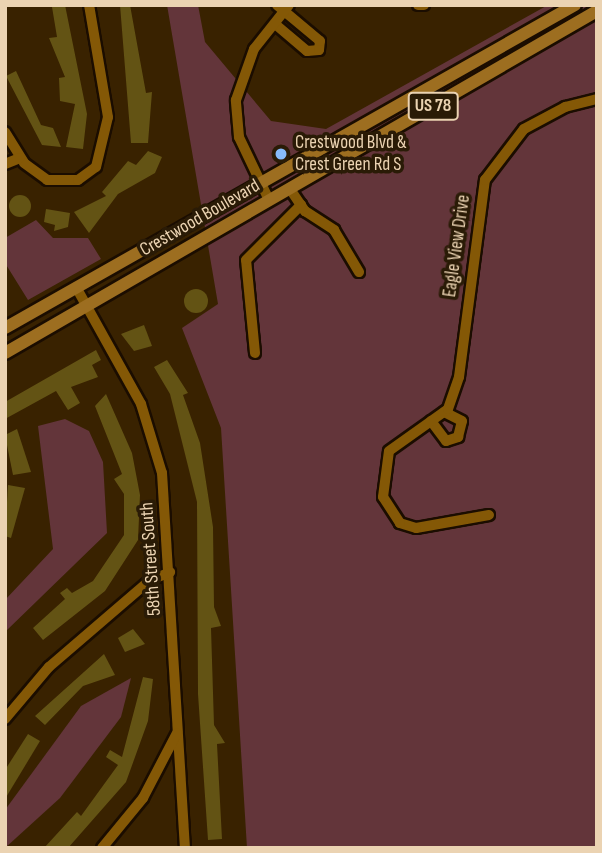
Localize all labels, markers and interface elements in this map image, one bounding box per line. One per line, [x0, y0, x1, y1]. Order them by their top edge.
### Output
road number: US 78 [407, 92, 459, 120]
place label: Crestwood Blvd & Crest Green Rd S [295, 132, 407, 176]
marker: Crestwood Blvd & Crest Green Rd S [273, 146, 289, 162]
street label: Crestwood Boulevard [136, 174, 264, 262]
street label: Eagle View Drive [439, 193, 475, 299]
street label: 58th Street South [136, 501, 166, 617]

